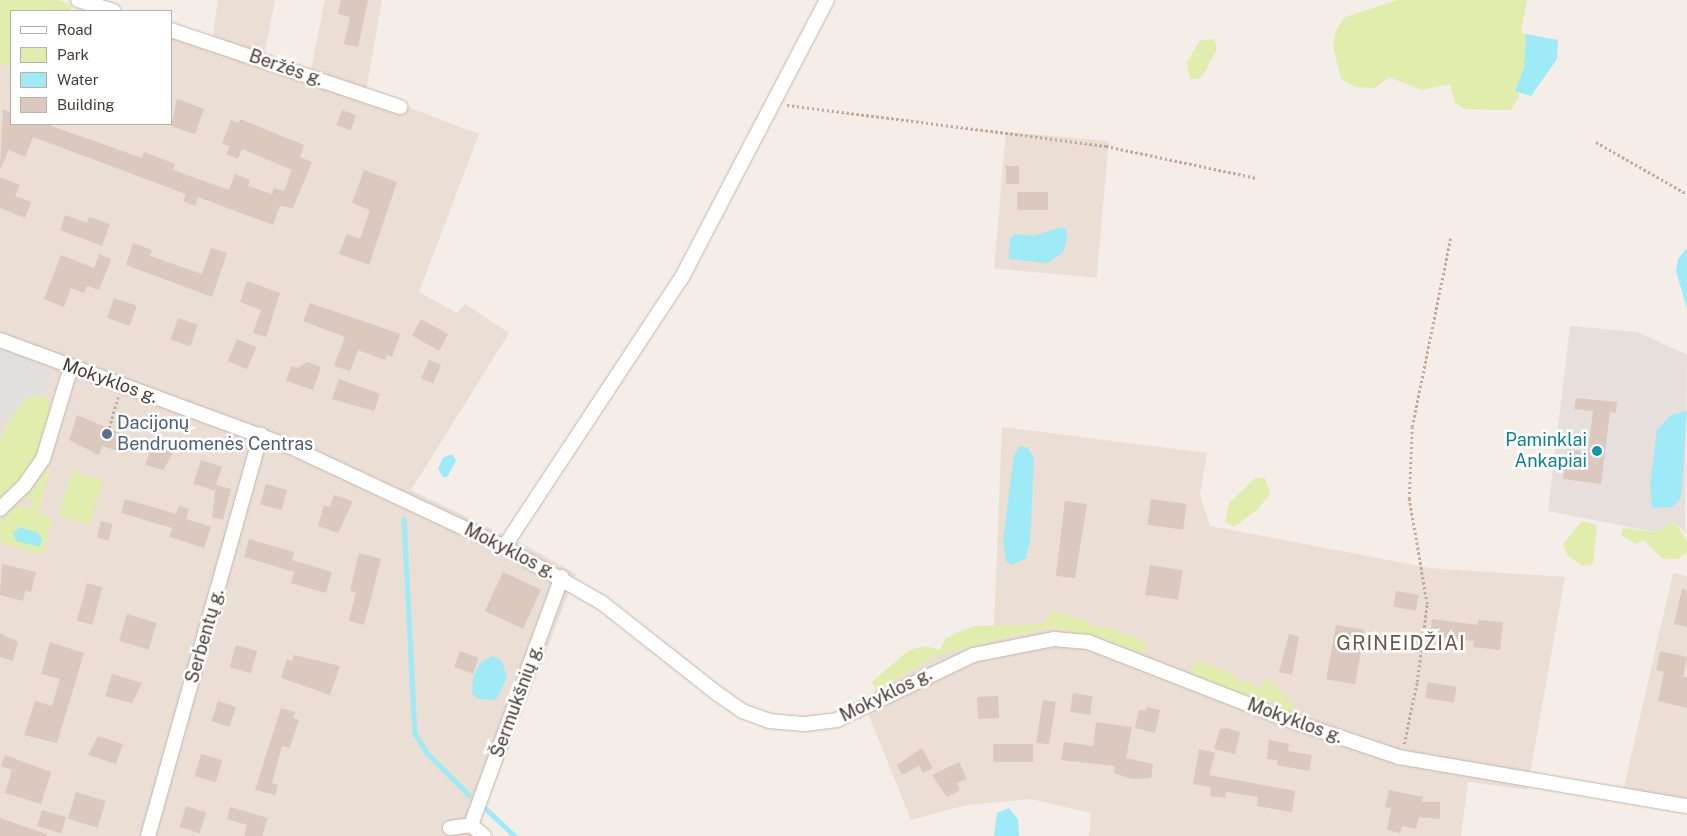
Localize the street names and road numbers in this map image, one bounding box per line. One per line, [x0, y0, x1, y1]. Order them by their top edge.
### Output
street label: Beržės g. [246, 45, 326, 91]
street label: Mokyklos g. [59, 354, 161, 408]
street label: Mokyklos g. [461, 519, 559, 583]
street label: Serbentų g. [181, 586, 229, 686]
street label: Šermukšnių g. [486, 641, 548, 761]
street label: Mokyklos g. [836, 663, 936, 727]
street label: Mokyklos g. [1244, 694, 1346, 748]

